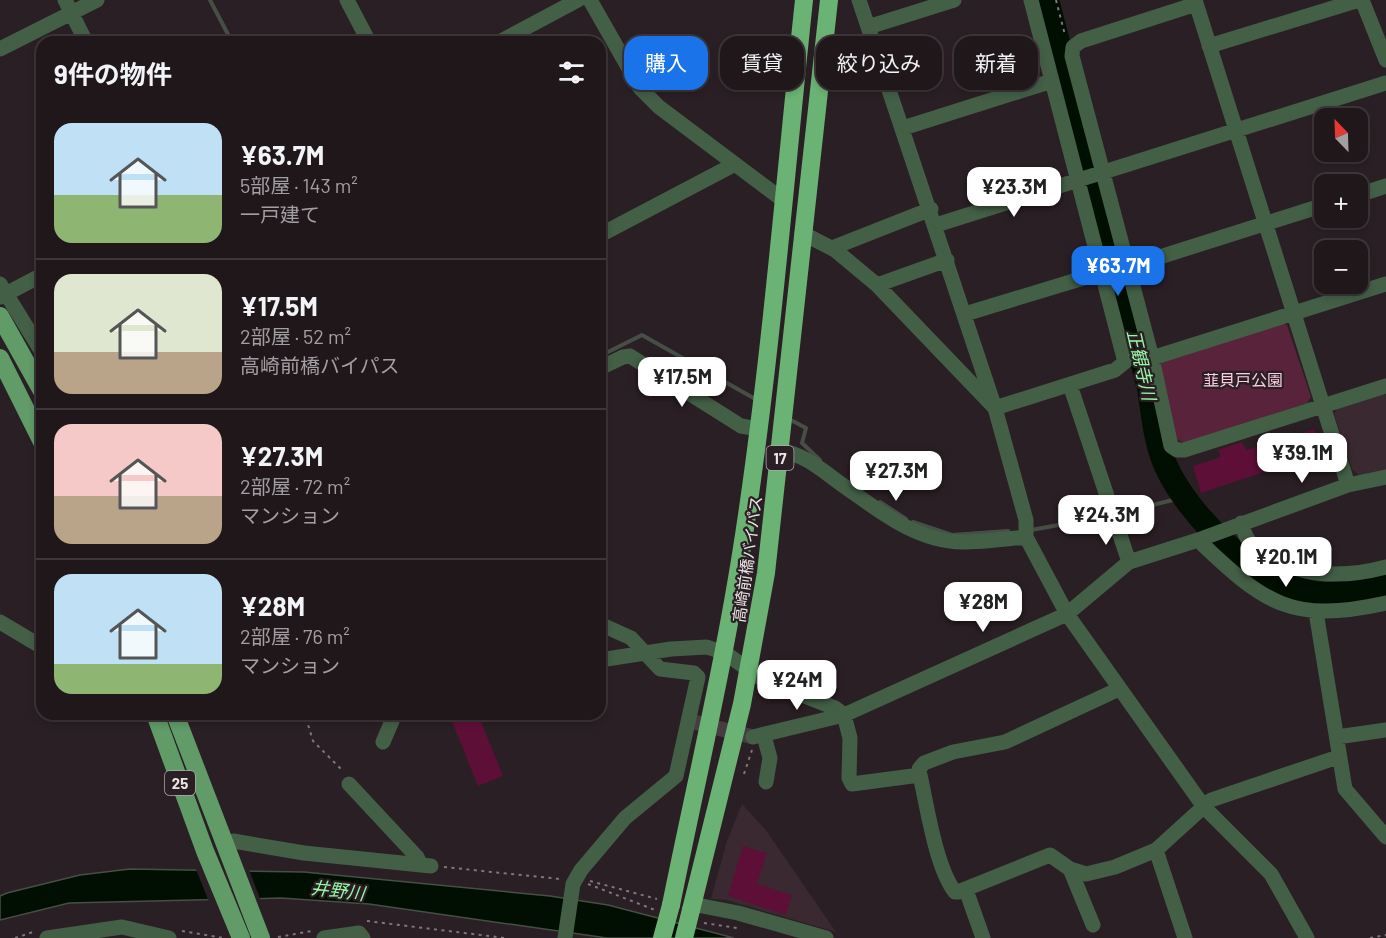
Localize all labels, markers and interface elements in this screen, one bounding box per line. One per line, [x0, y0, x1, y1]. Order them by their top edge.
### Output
chip: 購入 [624, 36, 708, 90]
chip: 賃貸 [720, 36, 804, 90]
chip: 絞り込み [816, 36, 942, 90]
chip: 新着 [954, 36, 1038, 90]
icon: filters [555, 56, 588, 89]
text: 9件の物件 [54, 58, 172, 89]
north arrow [1314, 108, 1368, 162]
map controls [1314, 108, 1368, 294]
text: ¥63.7M [240, 139, 324, 170]
icon: home [102, 147, 174, 219]
pin: ¥23.3M [965, 167, 1063, 218]
text: 5部屋 · 143 m² [240, 173, 358, 197]
text: ¥23.3M [981, 174, 1047, 198]
button: + [1314, 174, 1368, 228]
text: 一戸建て [240, 202, 320, 226]
button: − [1314, 240, 1368, 294]
pin: ¥63.7M [1069, 246, 1167, 297]
text: ¥63.7M [1086, 253, 1150, 277]
text: ¥17.5M [240, 290, 318, 321]
icon: home [102, 298, 174, 370]
text: 2部屋 · 52 m² [240, 324, 351, 348]
water label: 正観寺川 [1123, 327, 1161, 405]
text: 高崎前橋バイパス [240, 353, 400, 377]
pin: ¥17.5M [633, 357, 731, 408]
text: ¥17.5M [652, 364, 712, 388]
park label: 韮貝戸公園 [1203, 370, 1283, 389]
pin: ¥39.1M [1253, 433, 1351, 484]
text: ¥27.3M [240, 440, 323, 471]
text: ¥39.1M [1271, 440, 1333, 464]
road number: 17 [766, 446, 794, 470]
icon: home [102, 448, 174, 520]
pin: ¥27.3M [847, 451, 945, 502]
text: ¥27.3M [864, 458, 928, 482]
text: 2部屋 · 72 m² [240, 474, 350, 498]
street label: 高崎前橋バイパス [729, 494, 765, 624]
pin: ¥24.3M [1057, 495, 1155, 546]
text: ¥24.3M [1072, 502, 1140, 526]
text: マンション [240, 503, 340, 527]
pin: ¥20.1M [1237, 537, 1335, 588]
text: ¥20.1M [1254, 544, 1318, 568]
pin: ¥28M [947, 582, 1019, 633]
text: ¥28M [958, 589, 1008, 613]
text: ¥28M [240, 590, 305, 621]
icon: home [102, 598, 174, 670]
text: 2部屋 · 76 m² [240, 624, 350, 648]
text: マンション [240, 653, 340, 677]
pin: ¥24M [761, 660, 833, 711]
text: ¥24M [771, 667, 823, 691]
road number: 25 [165, 771, 195, 795]
water label: 井野川 [310, 876, 368, 904]

